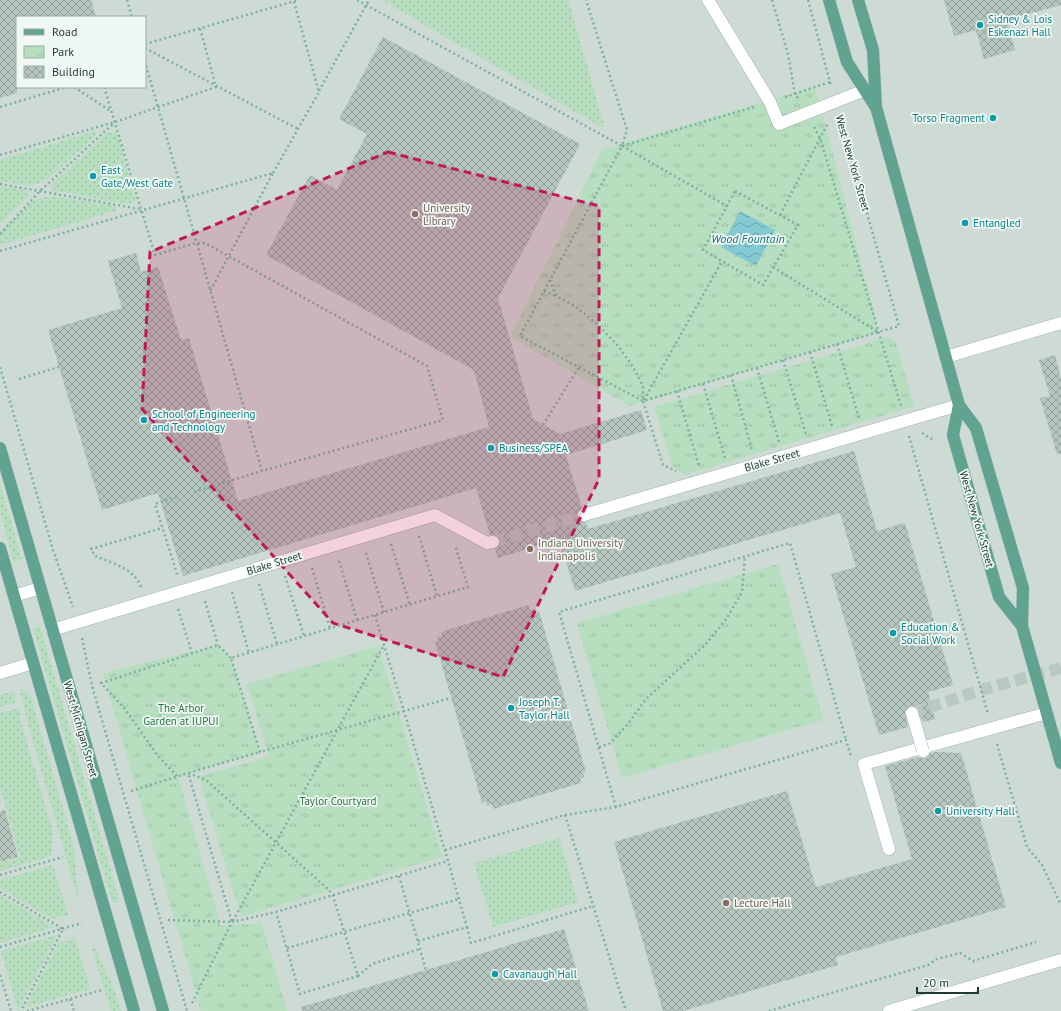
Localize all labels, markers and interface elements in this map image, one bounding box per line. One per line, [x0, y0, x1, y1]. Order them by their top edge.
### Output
place label: Sidney & Lois Eskenazi Hall [988, 12, 1053, 39]
legend [16, 16, 146, 88]
marker: Sidney & Lois Eskenazi Hall [975, 20, 985, 30]
text: Road [52, 24, 77, 39]
text: Park [52, 44, 74, 59]
text: Building [52, 64, 95, 79]
place label: Torso Fragment [912, 111, 985, 125]
street label: West New York Street [833, 113, 874, 213]
marker: Torso Fragment [988, 113, 998, 123]
place label: East Gate/West Gate [101, 163, 174, 190]
marker: East Gate/West Gate [88, 171, 98, 181]
place label: University Library [423, 201, 471, 228]
marker: University Library [410, 209, 420, 219]
place label: Entangled [973, 216, 1021, 230]
marker: Entangled [960, 218, 970, 228]
water label: Wood Fountain [711, 231, 785, 246]
place label: School of Engineering and Technology [152, 407, 256, 434]
marker: School of Engineering and Technology [139, 415, 149, 425]
place label: Business/SPEA [499, 441, 569, 455]
marker: Business/SPEA [486, 443, 496, 453]
street label: Blake Street [743, 445, 802, 475]
street label: West New York Street [957, 469, 998, 569]
place label: Indiana University Indianapolis [538, 536, 624, 563]
marker: Indiana University Indianapolis [525, 544, 535, 554]
street label: Blake Street [245, 548, 303, 578]
place label: Education & Social Work [901, 620, 960, 647]
marker: Education & Social Work [888, 628, 898, 638]
street label: West Michigan Street [61, 679, 102, 779]
place label: Joseph T. Taylor Hall [518, 695, 570, 722]
park label: The Arbor Garden at IUPUI [143, 701, 219, 728]
marker: Joseph T. Taylor Hall [506, 703, 516, 713]
park label: Taylor Courtyard [299, 794, 377, 808]
place label: University Hall [946, 804, 1016, 818]
marker: University Hall [933, 806, 943, 816]
place label: Lecture Hall [734, 896, 791, 910]
marker: Lecture Hall [721, 898, 731, 908]
place label: Cavanaugh Hall [503, 967, 578, 981]
marker: Cavanaugh Hall [490, 969, 500, 979]
scale bar [917, 969, 978, 995]
text: 20 m [923, 975, 949, 990]

